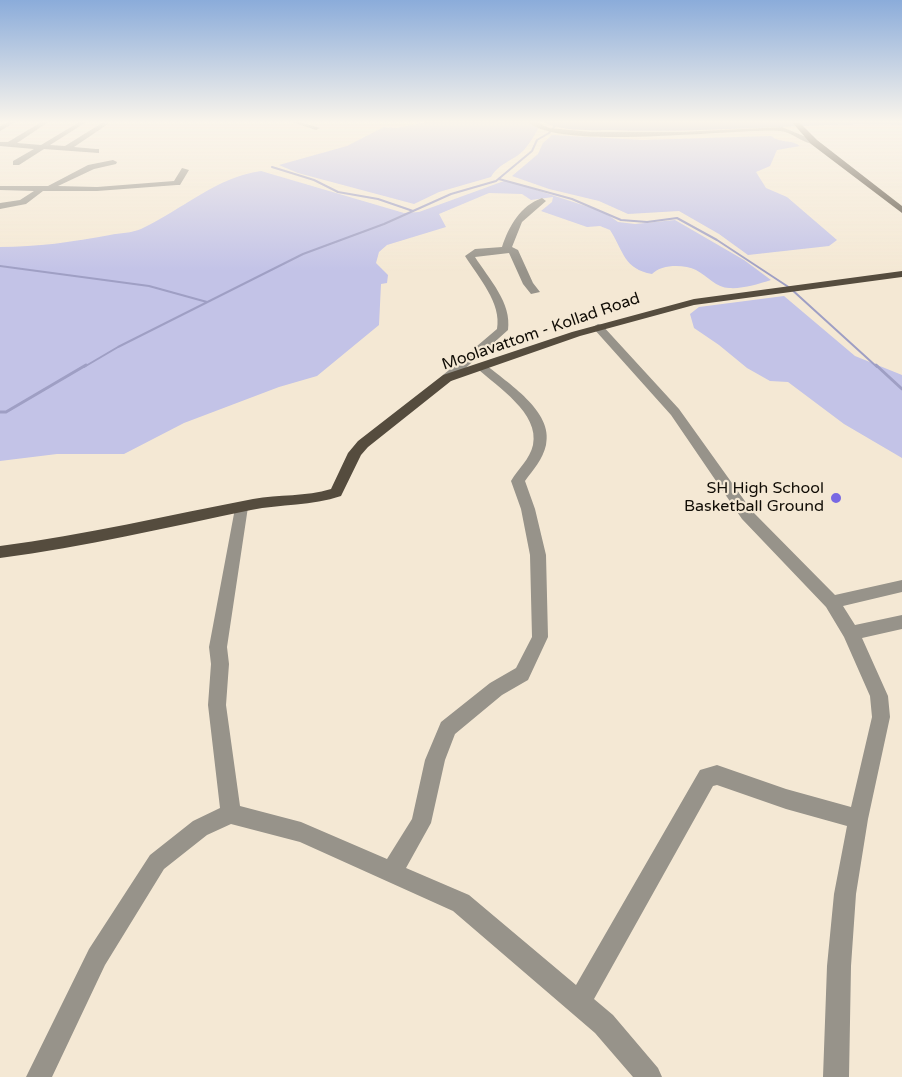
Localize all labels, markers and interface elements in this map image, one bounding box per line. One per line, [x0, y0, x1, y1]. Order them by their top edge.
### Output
street label: Moolavattom - Kollad Road [440, 289, 642, 375]
place label: SH High School Basketball Ground [684, 479, 824, 517]
marker: SH High School Basketball Ground [829, 491, 843, 505]

